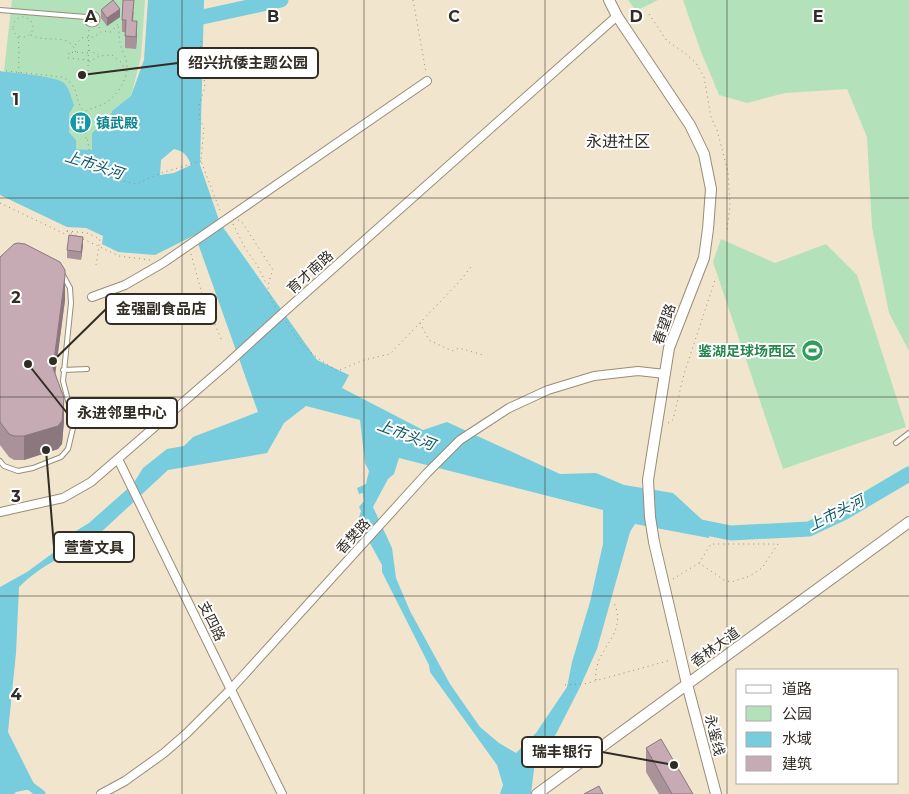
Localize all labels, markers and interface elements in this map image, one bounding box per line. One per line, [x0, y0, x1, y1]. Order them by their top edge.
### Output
text: A [84, 7, 98, 26]
text: B [267, 7, 279, 26]
text: C [448, 7, 460, 26]
text: D [629, 7, 643, 26]
text: E [813, 7, 823, 26]
callout: 绍兴抗倭主题公园 [178, 48, 318, 78]
text: 绍兴抗倭主题公园 [188, 53, 308, 72]
text: 1 [13, 90, 19, 109]
building icon: 镇武殿 [68, 111, 92, 135]
place label: 镇武殿 [96, 114, 138, 132]
district label: 永进社区 [586, 132, 650, 151]
water label: 上市头河 [63, 146, 128, 184]
street label: 育才南路 [283, 247, 337, 297]
text: 2 [11, 288, 21, 307]
callout: 金强副食品店 [106, 294, 216, 324]
text: 金强副食品店 [116, 299, 206, 318]
street label: 春望路 [649, 301, 679, 347]
sports icon: 鉴湖足球场西区 [800, 339, 824, 363]
place label: 鉴湖足球场西区 [698, 342, 796, 360]
callout: 永进邻里中心 [67, 398, 177, 428]
text: 永进邻里中心 [77, 403, 167, 422]
water label: 上市头河 [375, 415, 440, 455]
text: 3 [10, 487, 21, 506]
water label: 上市头河 [805, 489, 869, 535]
street label: 香樊路 [332, 515, 374, 557]
callout: 萱萱文具 [54, 532, 134, 562]
text: 萱萱文具 [64, 538, 124, 557]
street label: 支四路 [195, 598, 229, 644]
street label: 香林大道 [687, 623, 743, 671]
legend [736, 669, 899, 784]
text: 道路 [782, 679, 812, 698]
text: 4 [10, 685, 22, 704]
text: 公园 [782, 704, 812, 723]
street label: 永鉴线 [701, 712, 729, 758]
text: 水域 [782, 729, 812, 748]
callout: 瑞丰银行 [522, 737, 602, 767]
text: 瑞丰银行 [532, 742, 592, 761]
text: 建筑 [782, 754, 812, 773]

